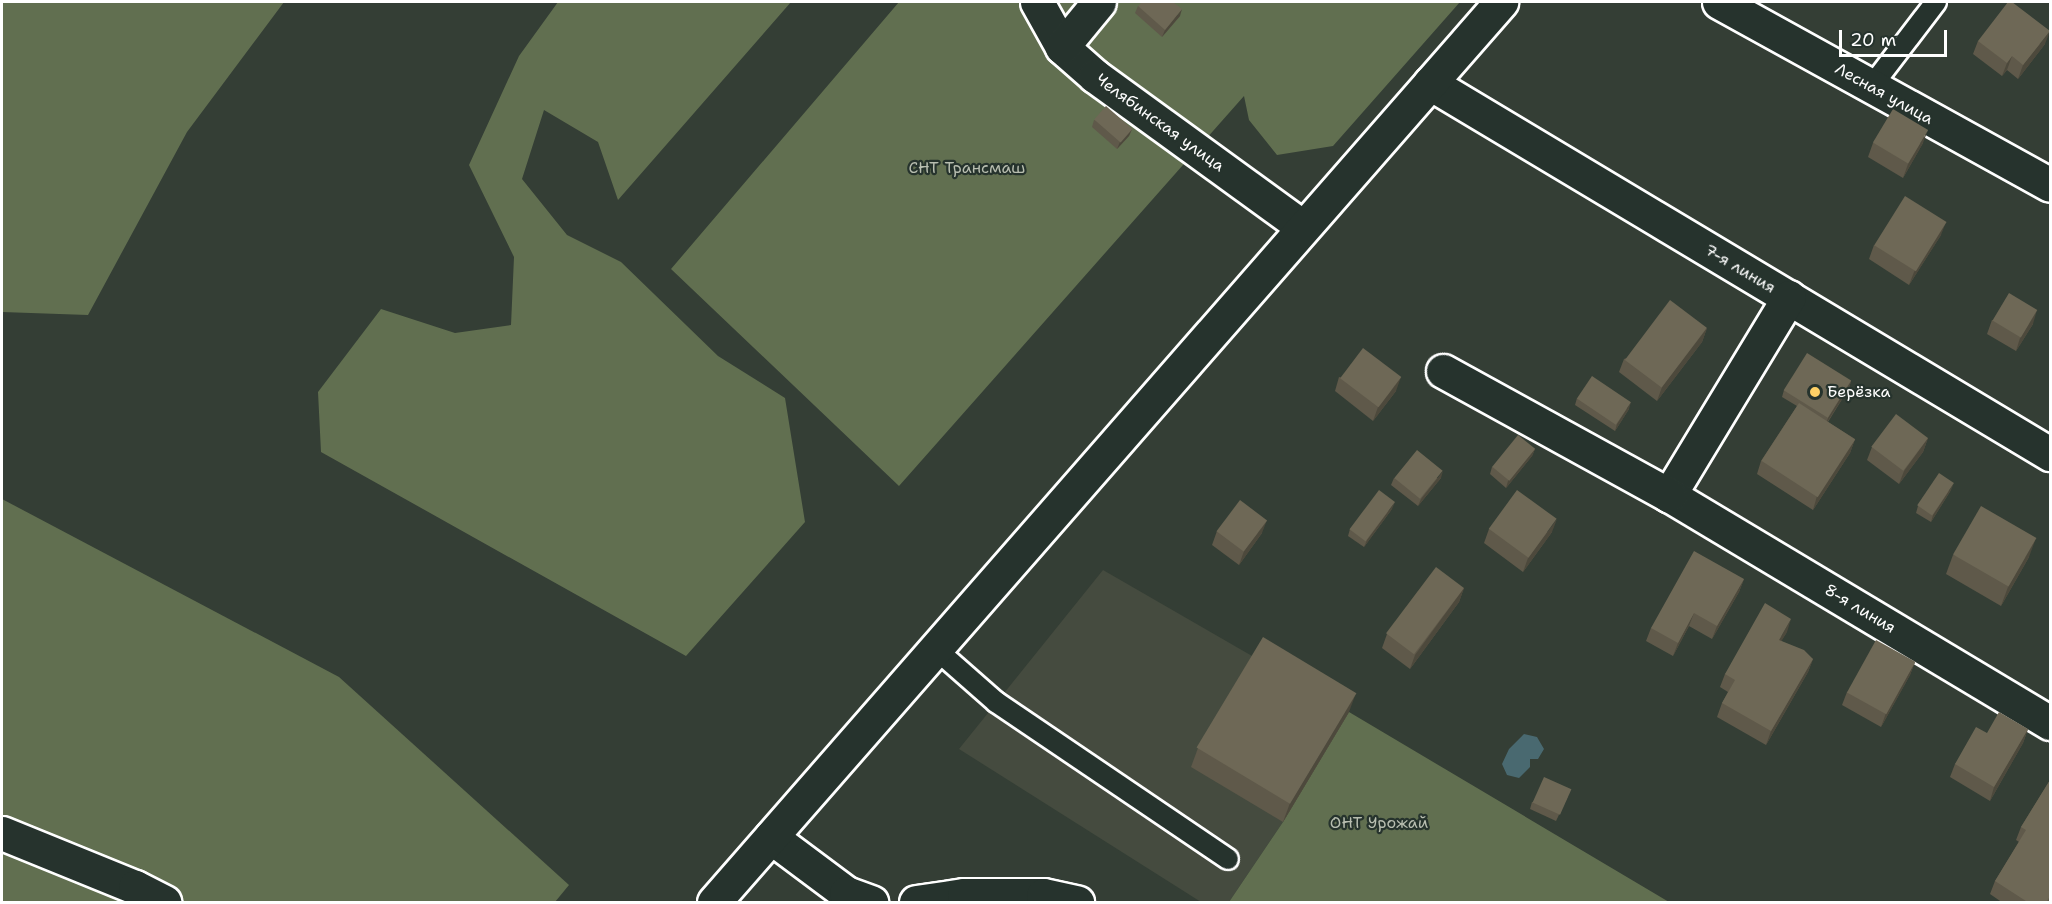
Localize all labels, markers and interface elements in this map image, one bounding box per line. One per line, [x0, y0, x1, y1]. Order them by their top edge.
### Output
scale bar [1842, 18, 1950, 56]
text: 20 m [1850, 28, 1896, 52]
street label: Лесная улица [1832, 59, 1936, 129]
street label: Челябинская улица [1092, 70, 1228, 176]
park label: СНТ Трансмаш [909, 158, 1025, 178]
street label: 7-я линия [1701, 240, 1779, 298]
place label: Берёзка [1827, 382, 1890, 402]
marker: Берёзка [1808, 385, 1822, 399]
street label: 8-я линия [1821, 580, 1899, 638]
park label: ОНТ Урожай [1330, 813, 1428, 833]

